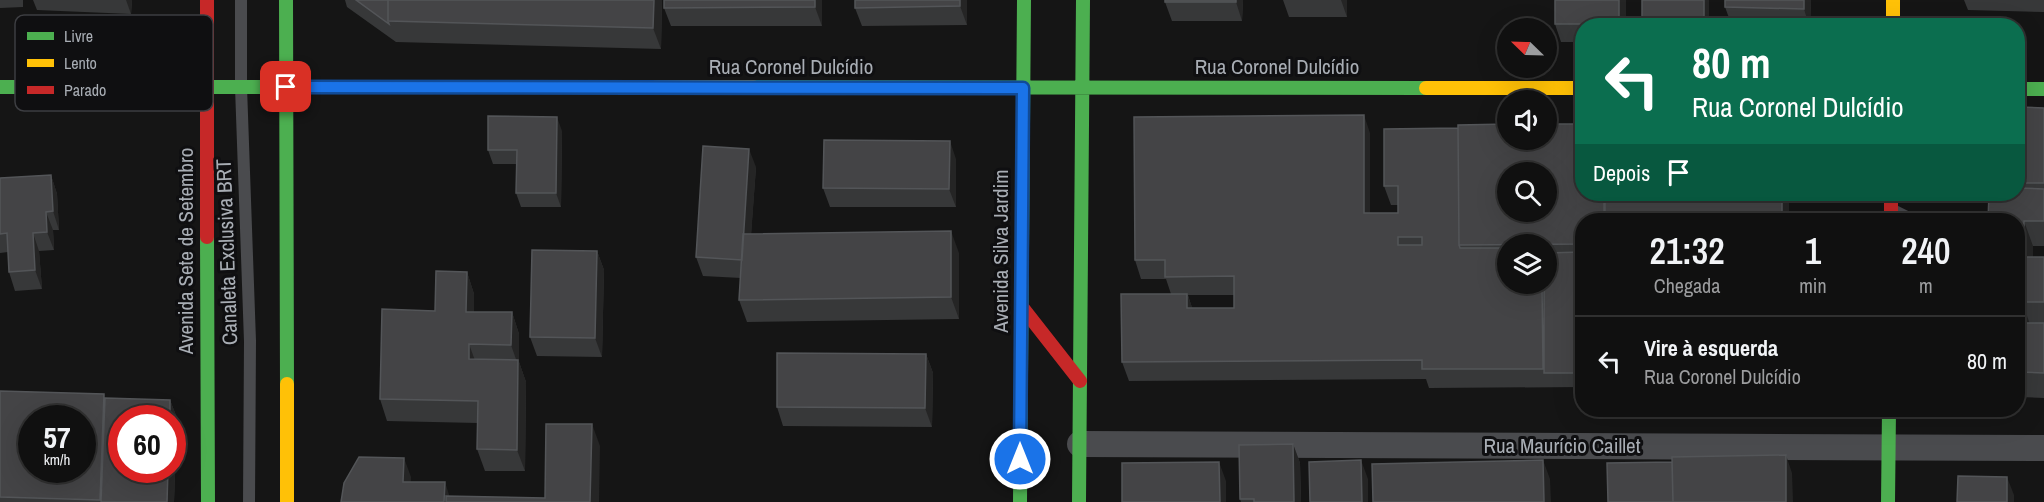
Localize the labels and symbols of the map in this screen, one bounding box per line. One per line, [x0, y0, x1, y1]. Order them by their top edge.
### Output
legend [15, 15, 213, 111]
north arrow [1497, 18, 1557, 78]
text: Livre [64, 25, 93, 47]
text: Lento [64, 52, 97, 74]
street label: Rua Coronel Dulcídio [709, 52, 873, 81]
street label: Rua Coronel Dulcídio [1195, 52, 1359, 81]
pin [260, 61, 311, 112]
text: Parado [64, 79, 106, 101]
street label: Avenida Sete de Setembro [171, 148, 200, 355]
street label: Canaleta Exclusiva BRT [209, 158, 244, 346]
street label: Avenida Silva Jardim [986, 169, 1015, 334]
speed limit sign: 60 [108, 405, 186, 483]
position arrow [988, 427, 1052, 491]
street label: Rua Maurício Caillet [1484, 431, 1641, 460]

